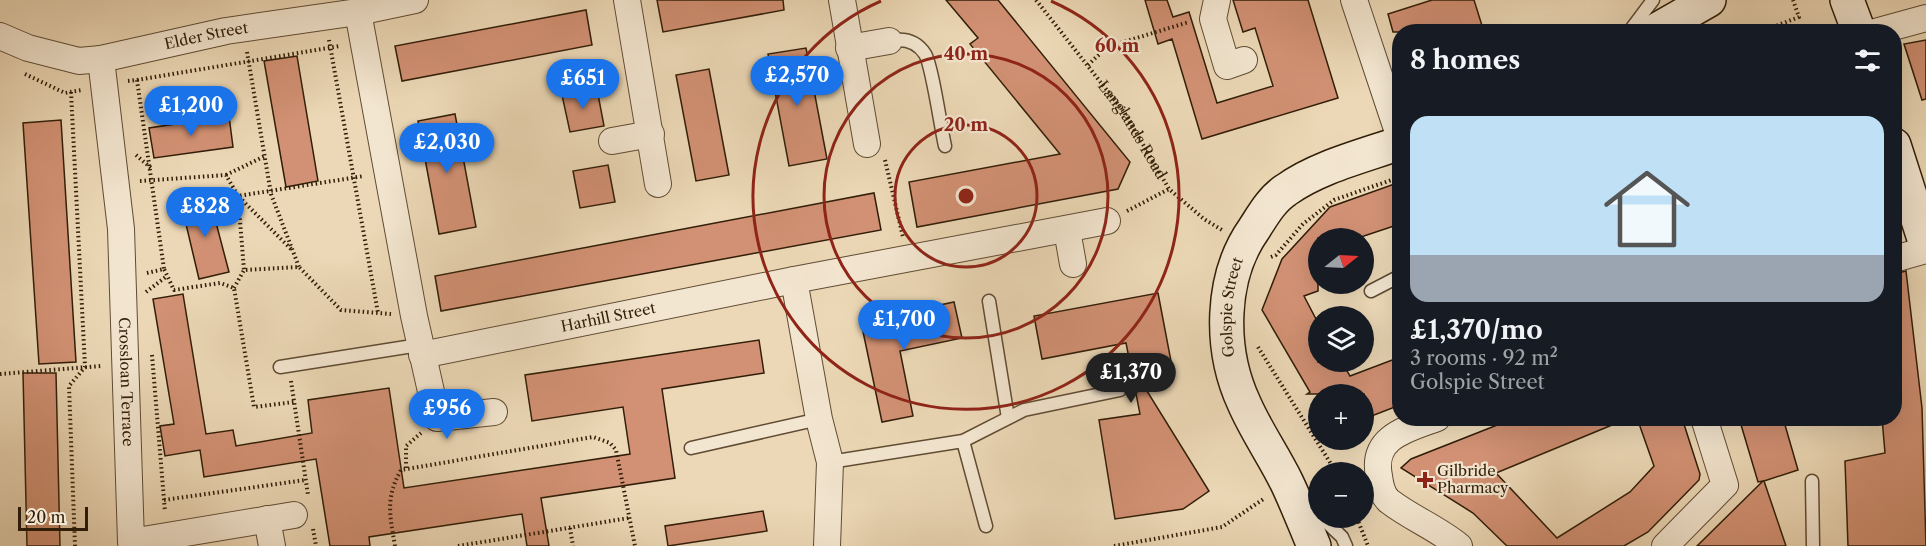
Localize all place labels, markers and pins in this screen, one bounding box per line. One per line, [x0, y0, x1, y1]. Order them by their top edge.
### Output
pin: £2,570 [748, 56, 846, 107]
pin: £651 [547, 59, 619, 110]
pin: £1,200 [142, 86, 240, 137]
pin: £2,030 [398, 123, 496, 174]
centre of rings [956, 186, 976, 206]
pin: £828 [169, 187, 241, 238]
pin: £1,700 [855, 300, 953, 351]
pin: £1,370 [1082, 353, 1180, 404]
pin: £956 [411, 389, 483, 440]
place label: Gilbride Pharmacy [1437, 461, 1509, 497]
marker: Gilbride Pharmacy [1418, 473, 1432, 487]

